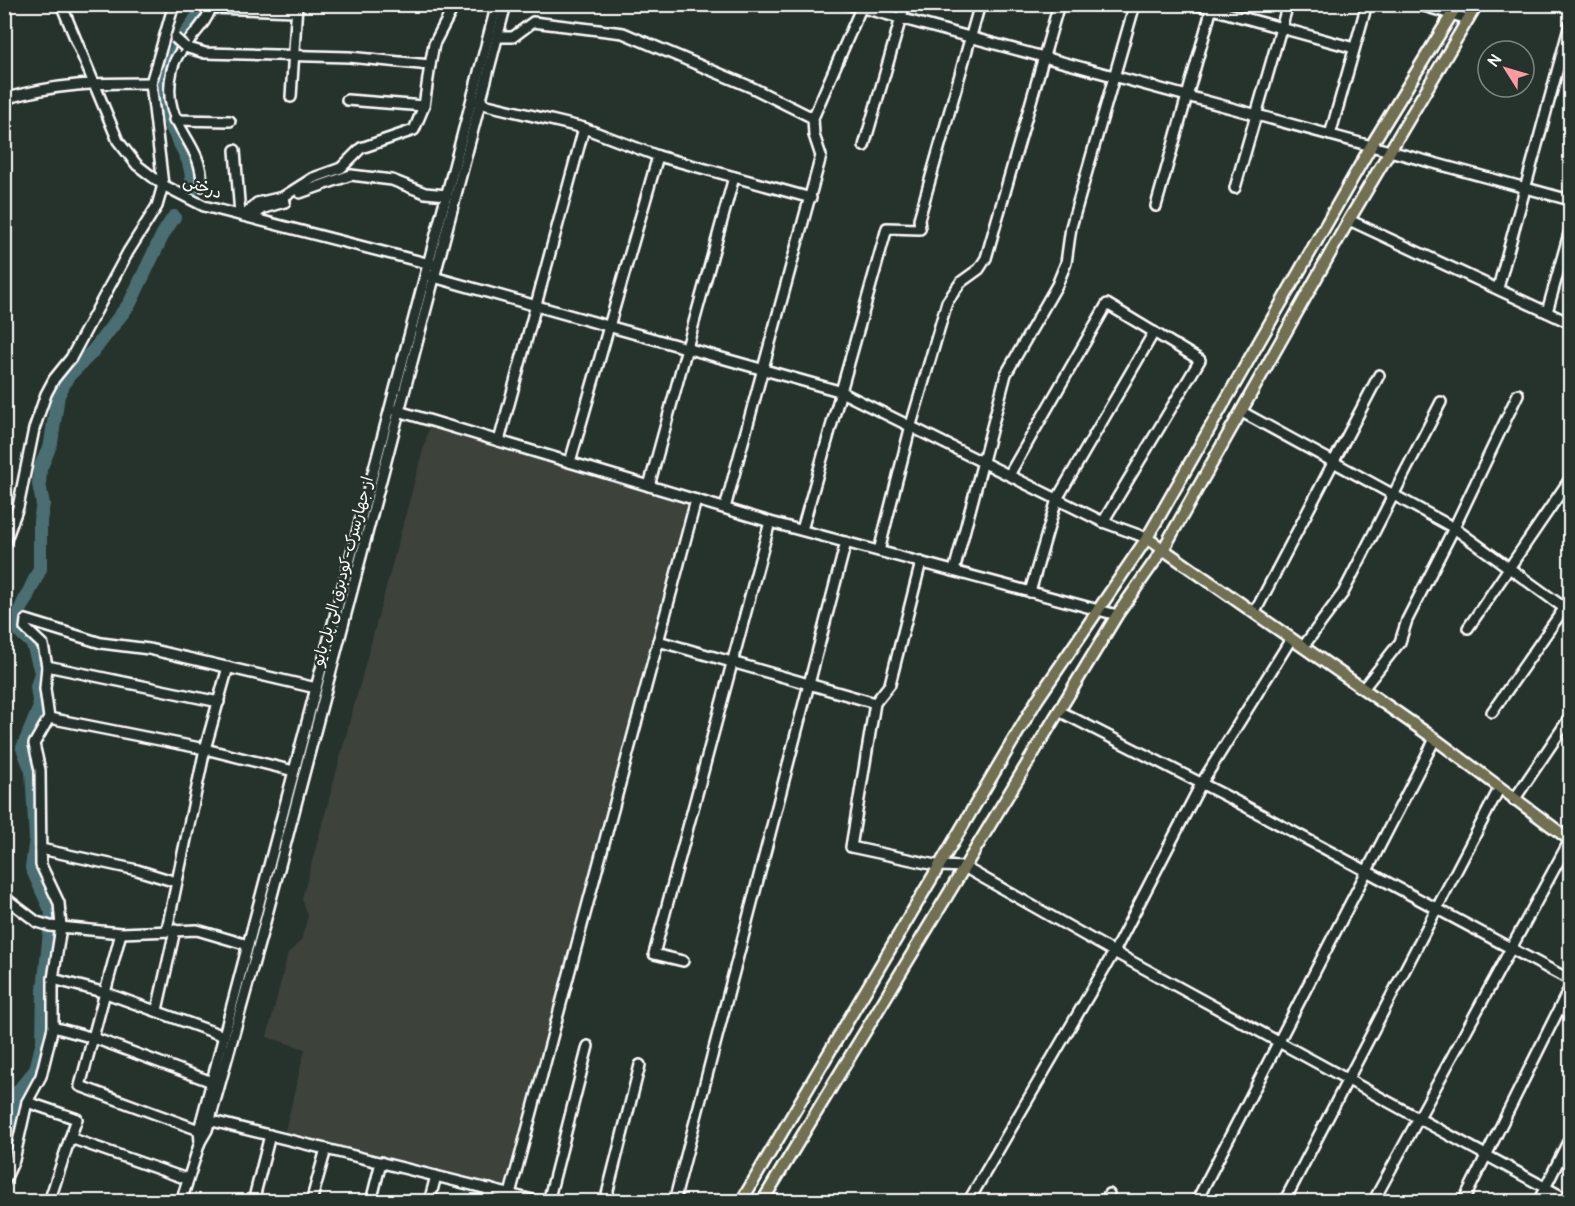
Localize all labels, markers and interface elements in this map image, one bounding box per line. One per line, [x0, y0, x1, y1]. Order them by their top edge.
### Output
north arrow [1476, 39, 1536, 99]
text: N [1484, 50, 1506, 71]
street label: درختی [180, 170, 225, 203]
street label: از جهارسرک-کودبرق الی پل بایو [308, 474, 378, 670]

